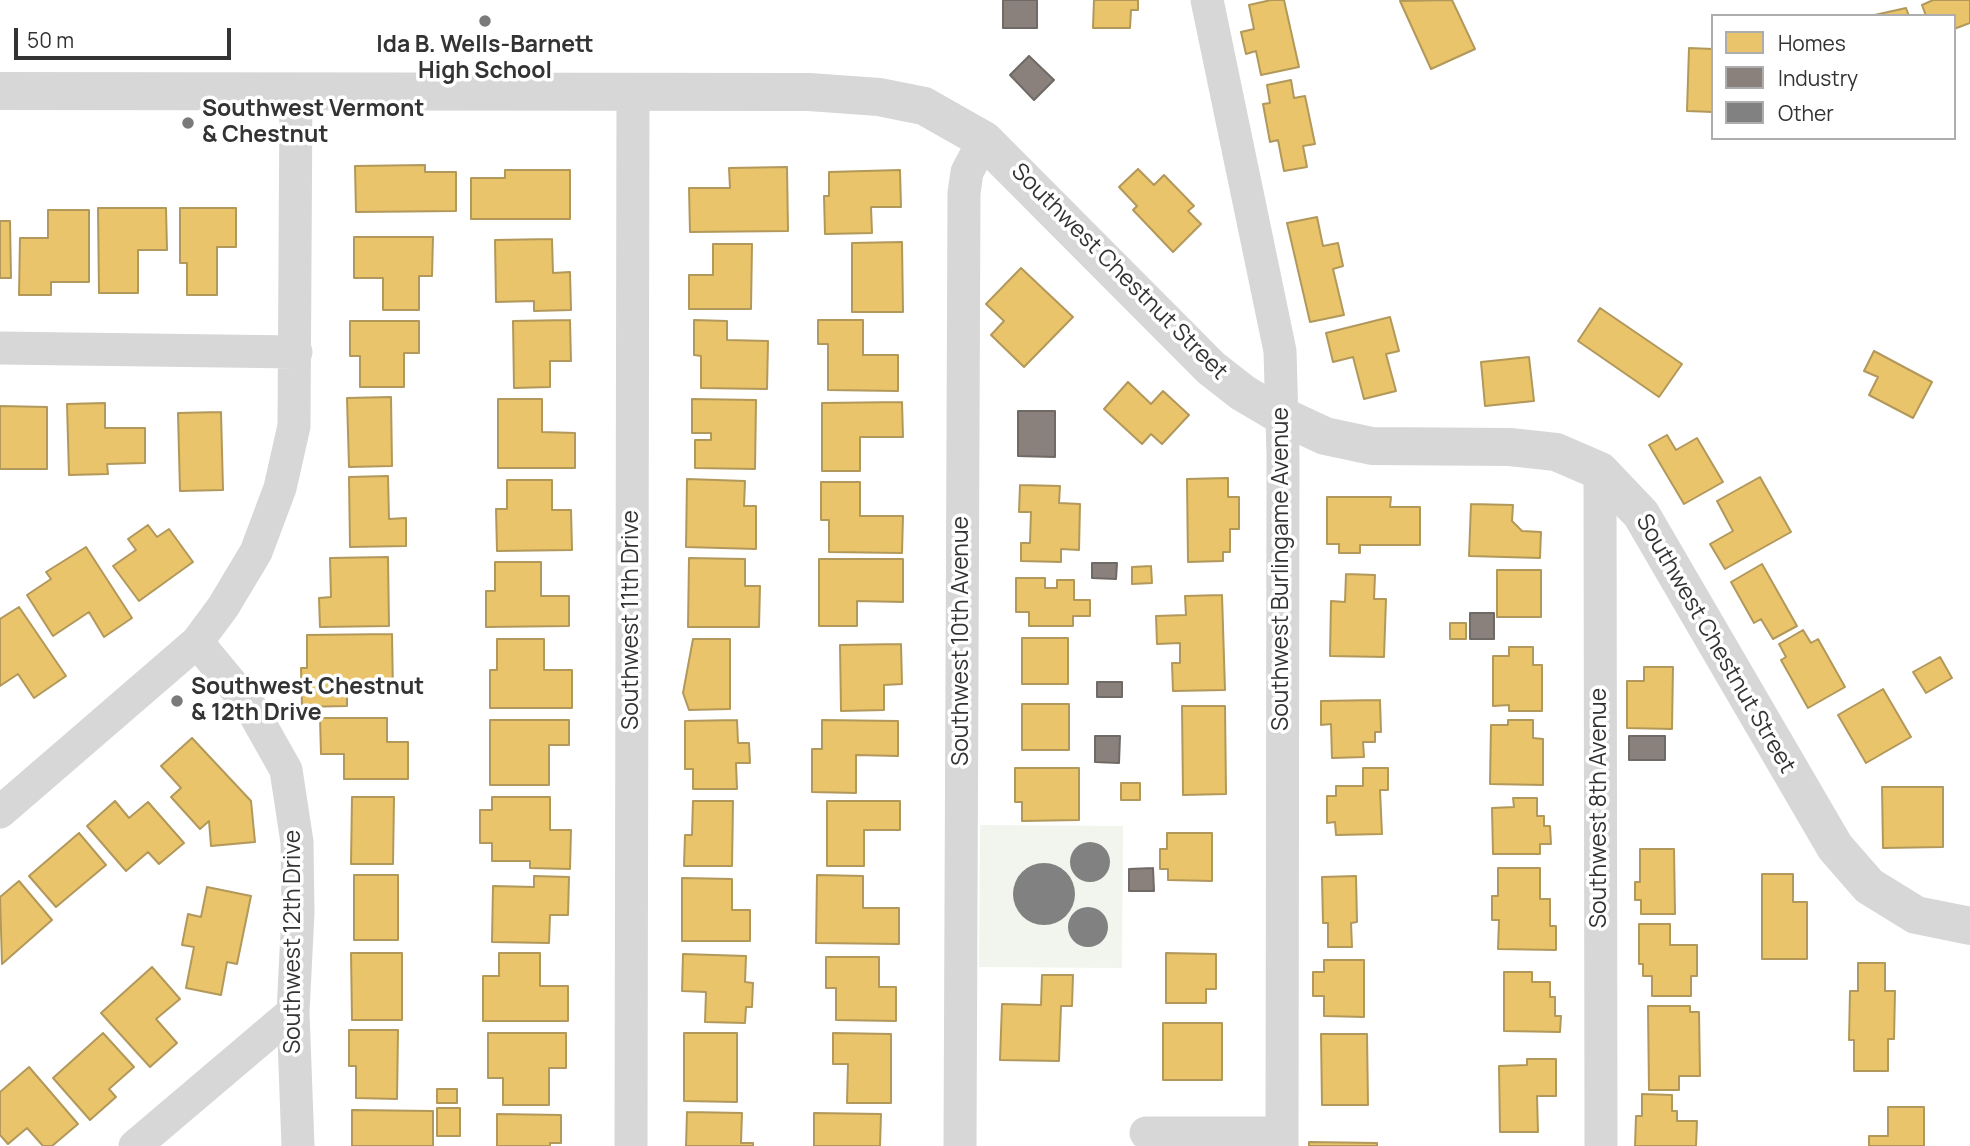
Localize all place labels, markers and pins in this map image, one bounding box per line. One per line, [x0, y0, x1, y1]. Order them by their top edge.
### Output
marker: Ida B. Wells-Barnett High School [477, 13, 493, 29]
place label: Ida B. Wells-Barnett High School [376, 32, 594, 86]
place label: Southwest Vermont & Chestnut [202, 96, 424, 150]
marker: Southwest Vermont & Chestnut [180, 115, 196, 131]
place label: Southwest Chestnut & 12th Drive [191, 674, 424, 728]
marker: Southwest Chestnut & 12th Drive [169, 693, 185, 709]

